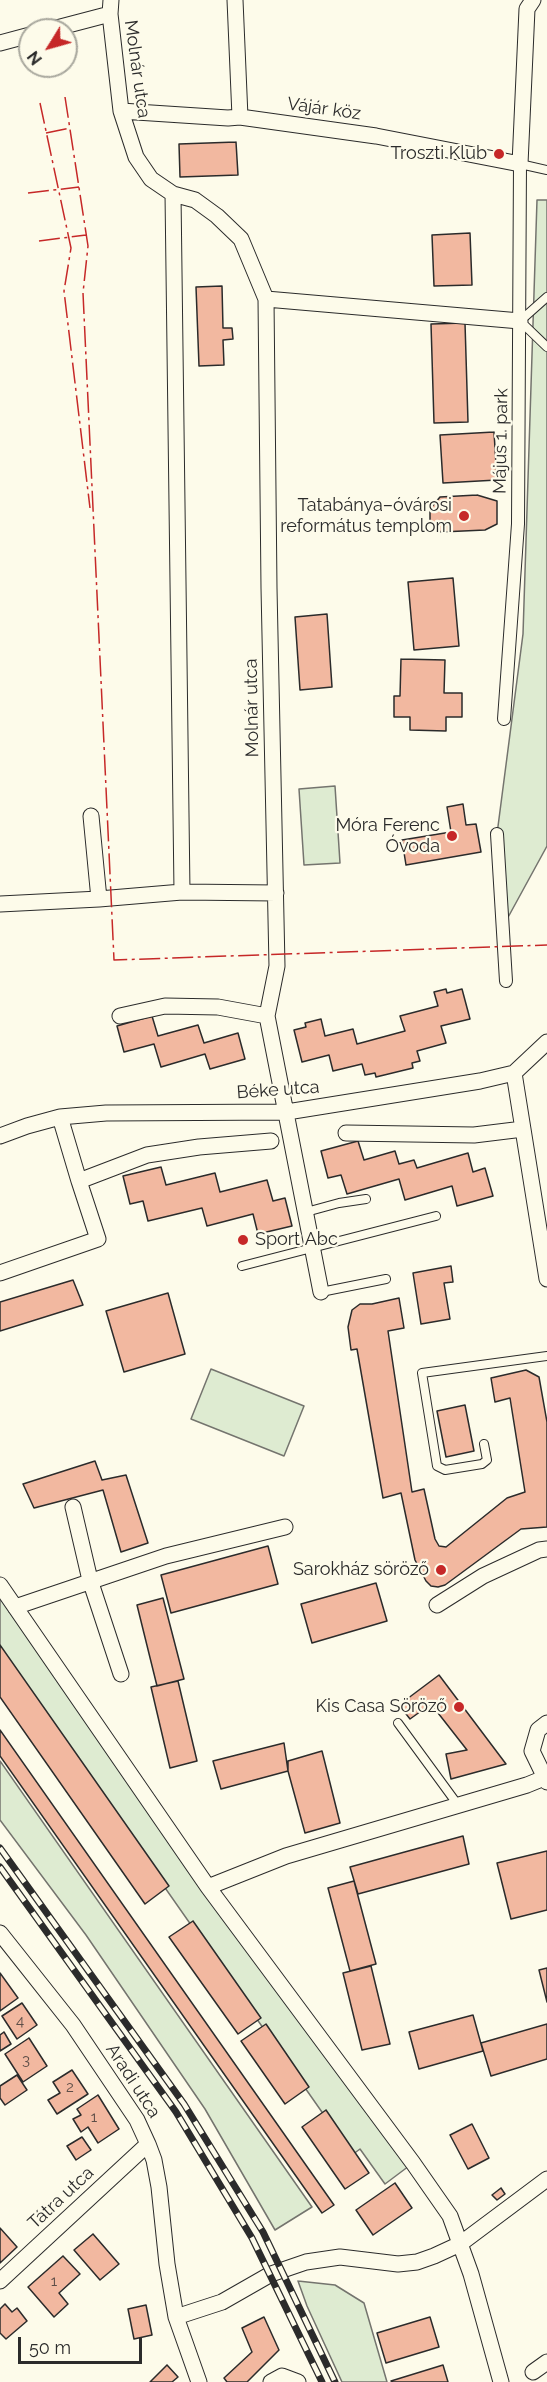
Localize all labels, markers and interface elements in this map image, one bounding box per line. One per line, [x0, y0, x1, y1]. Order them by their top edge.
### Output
north arrow [18, 18, 78, 78]
street label: Molnár utca [119, 19, 155, 119]
text: N [24, 47, 46, 69]
street label: Vájár köz [286, 93, 362, 125]
place label: Troszti Klub [391, 143, 487, 165]
marker: Troszti Klub [492, 147, 506, 161]
street label: Május 1. park [489, 388, 513, 494]
place label: Tatabánya–óvárosi református templom [280, 495, 452, 538]
marker: Tatabánya–óvárosi református templom [457, 509, 471, 523]
street label: Molnár utca [240, 658, 264, 758]
place label: Móra Ferenc Óvoda [335, 815, 440, 858]
marker: Móra Ferenc Óvoda [445, 829, 459, 843]
street label: Béke utca [236, 1076, 320, 1104]
place label: Sport Abc [255, 1229, 338, 1251]
marker: Sport Abc [236, 1233, 250, 1247]
place label: Sarokház söröző [293, 1559, 429, 1581]
marker: Sarokház söröző [434, 1563, 448, 1577]
place label: Kis Casa Söröző [315, 1696, 447, 1718]
marker: Kis Casa Söröző [452, 1700, 466, 1714]
house number: 4 [16, 2012, 24, 2030]
street label: Aradi utca [101, 2040, 165, 2122]
house number: 3 [22, 2051, 30, 2069]
house number: 2 [66, 2078, 74, 2096]
house number: 1 [91, 2108, 97, 2126]
street label: Tátra utca [24, 2162, 98, 2234]
house number: 1 [51, 2272, 57, 2290]
scale bar [21, 2325, 146, 2363]
text: 50 m [29, 2337, 71, 2358]

